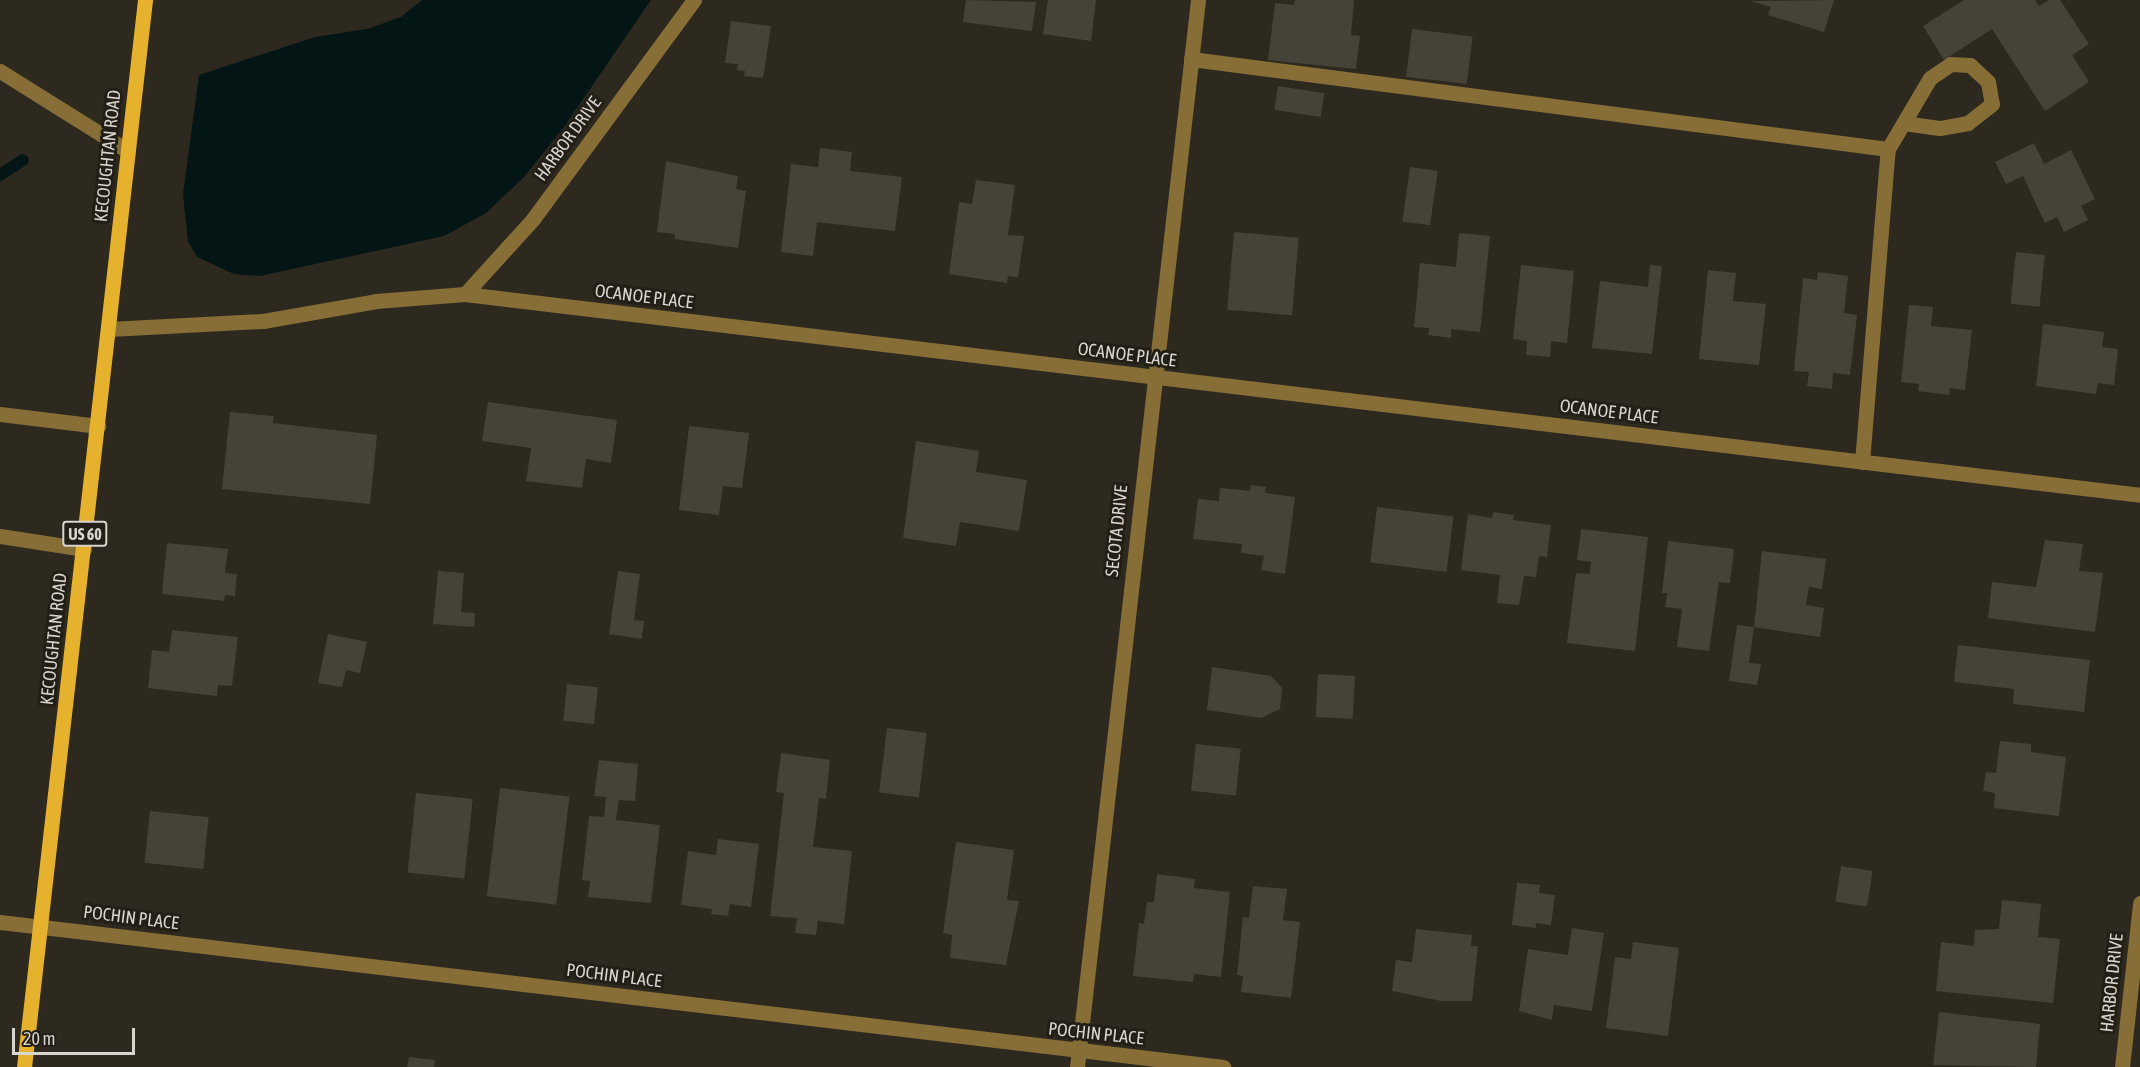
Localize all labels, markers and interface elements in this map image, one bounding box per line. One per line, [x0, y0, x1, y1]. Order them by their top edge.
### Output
street label: KECOUGHTAN ROAD [90, 89, 126, 223]
street label: HARBOR DRIVE [530, 93, 606, 185]
street label: OCANOE PLACE [594, 280, 694, 314]
street label: OCANOE PLACE [1077, 338, 1177, 372]
street label: OCANOE PLACE [1559, 395, 1659, 429]
street label: SECOTA DRIVE [1101, 484, 1133, 578]
road number: US 60 [61, 521, 109, 547]
street label: KECOUGHTAN ROAD [36, 572, 72, 706]
street label: POCHIN PLACE [82, 901, 180, 935]
street label: HARBOR DRIVE [2096, 933, 2128, 1033]
street label: POCHIN PLACE [565, 959, 663, 993]
scale bar [15, 1016, 138, 1054]
street label: POCHIN PLACE [1047, 1018, 1145, 1050]
text: 20 m [23, 1028, 55, 1049]

